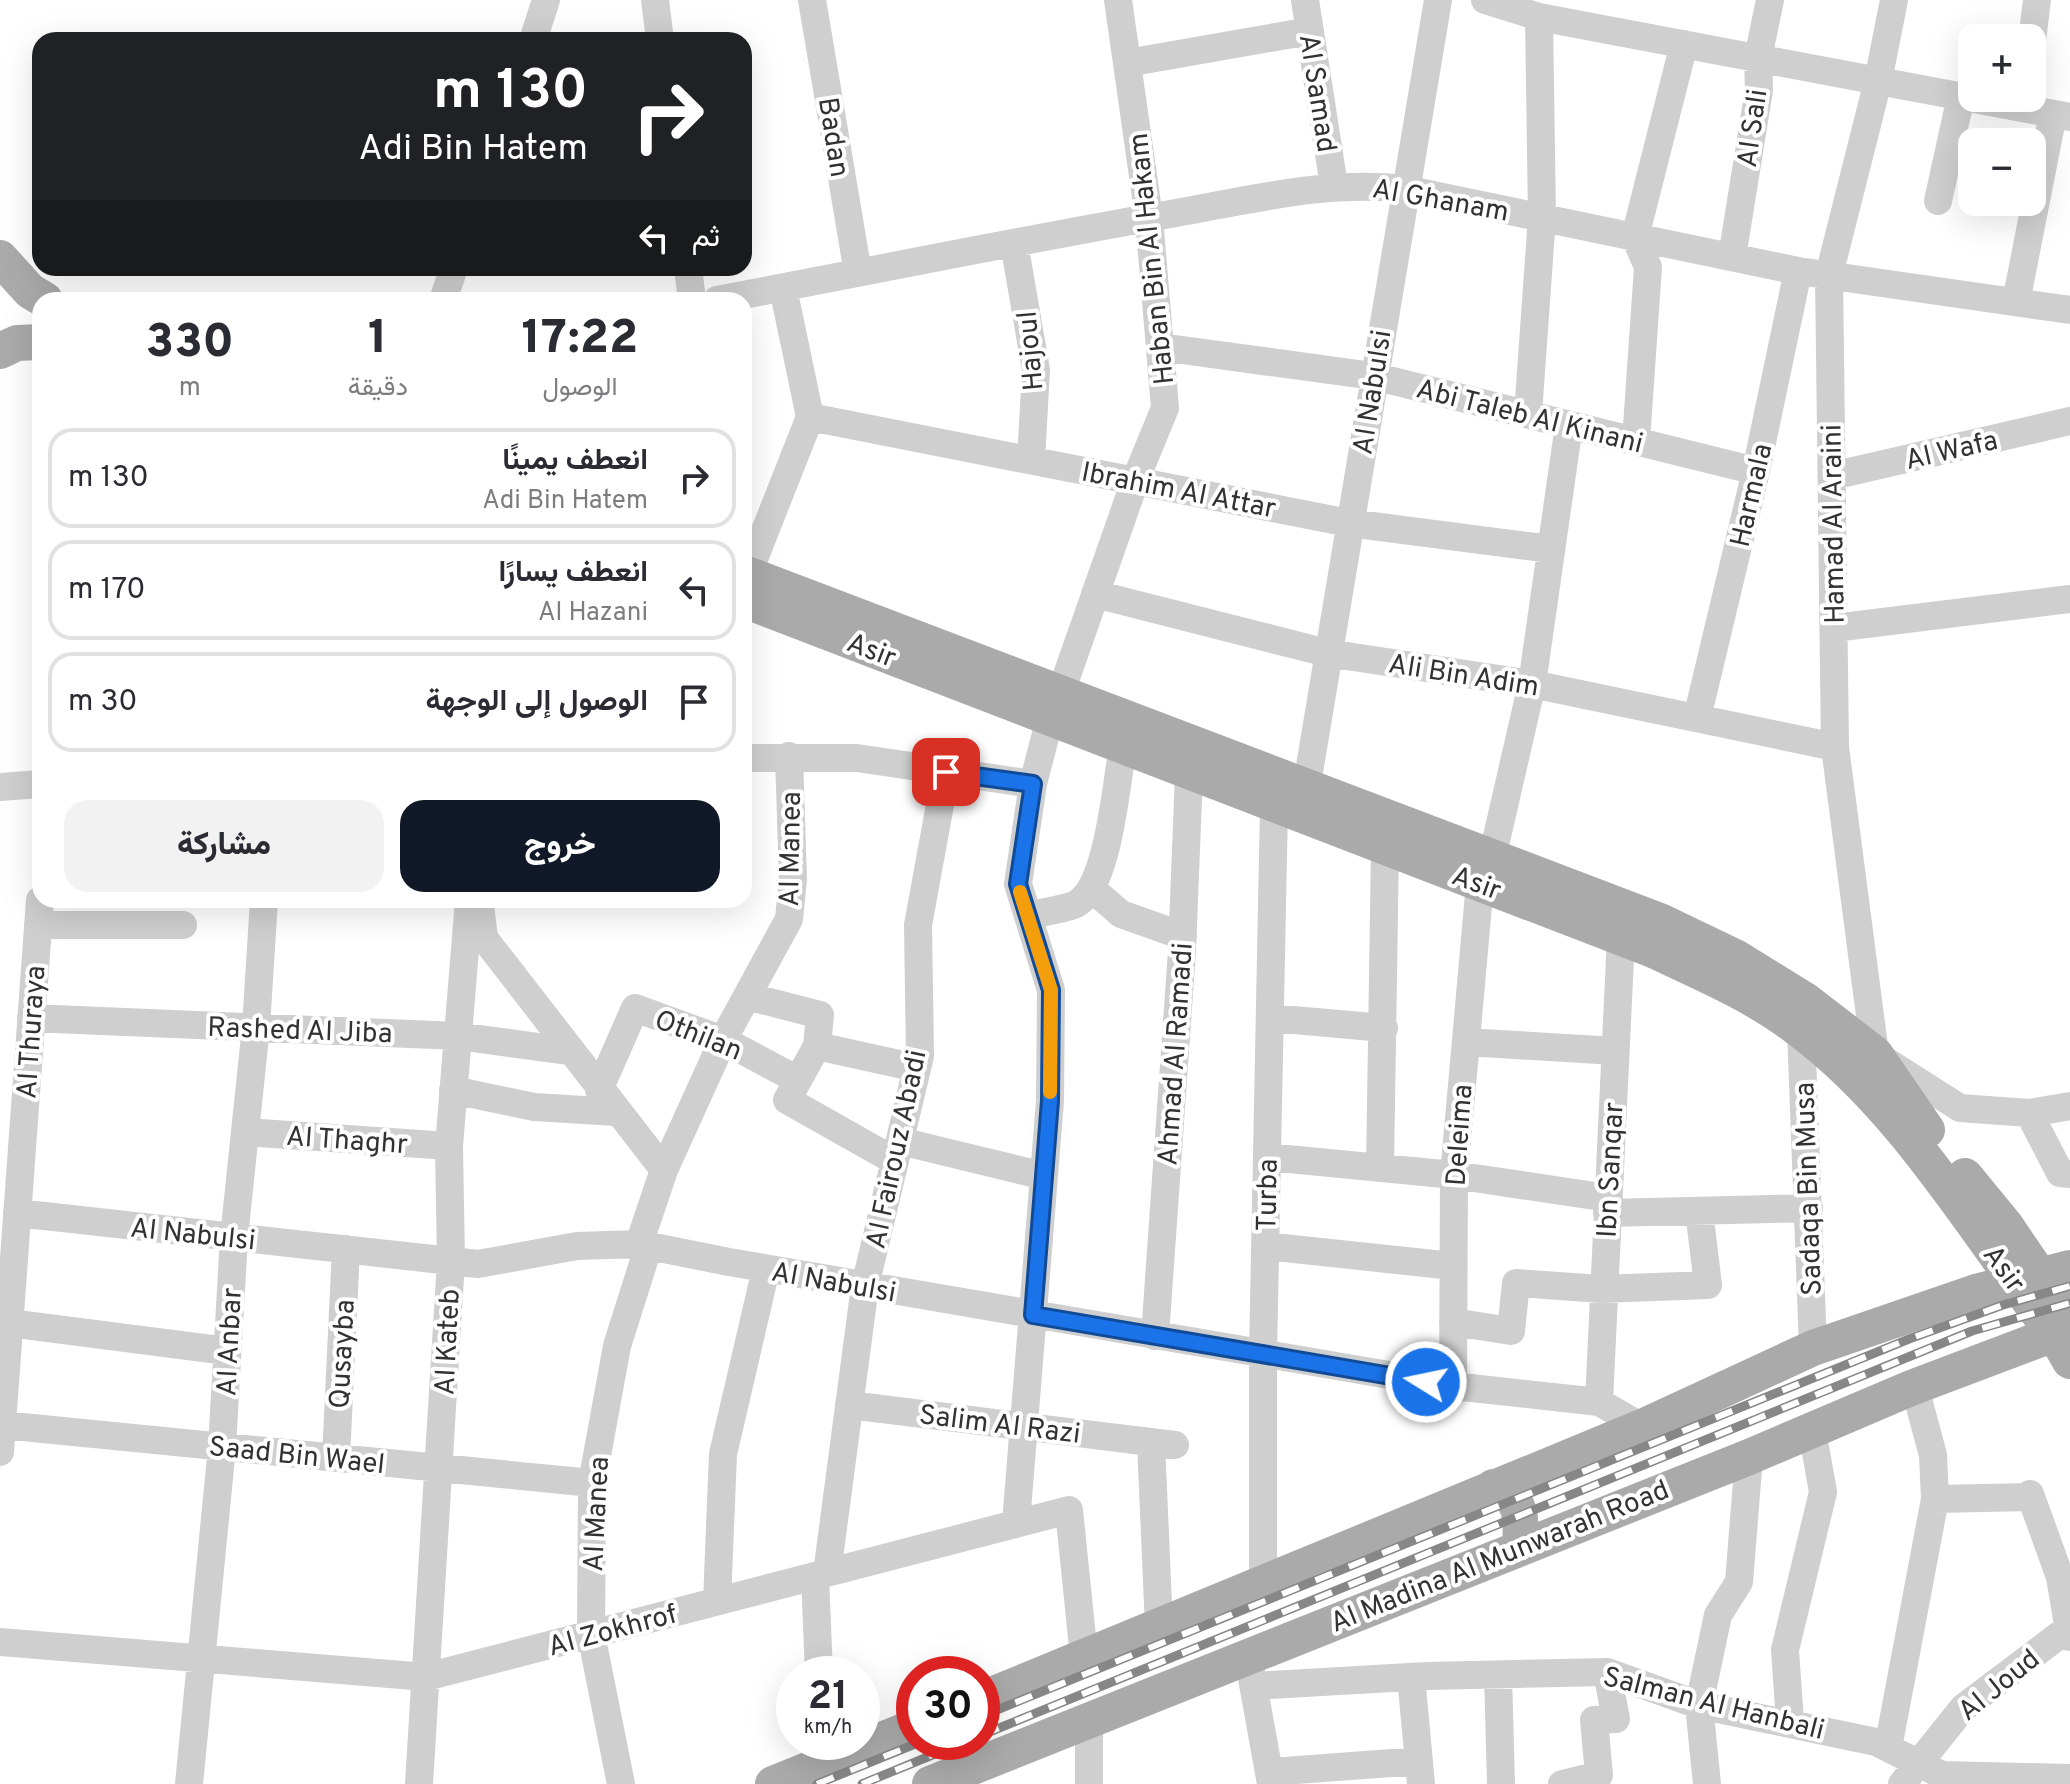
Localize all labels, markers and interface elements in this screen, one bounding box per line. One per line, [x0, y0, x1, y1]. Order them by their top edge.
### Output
map controls [1958, 24, 2046, 216]
button: + [1958, 24, 2046, 112]
street label: Al Samad [1289, 32, 1343, 155]
text: 130 m [433, 58, 588, 128]
icon: right [616, 64, 720, 168]
street label: Al Sali [1731, 87, 1777, 170]
street label: Badan [808, 95, 856, 180]
text: Adi Bin Hatem [359, 127, 588, 173]
button: − [1958, 128, 2046, 216]
street label: Haban Bin Al Hakam [1122, 131, 1184, 386]
street label: Al Ghanam [1369, 172, 1512, 232]
icon: left [632, 216, 676, 260]
text: ثم [692, 220, 720, 257]
street label: Hajoul [1011, 309, 1053, 392]
text: 1 [368, 310, 388, 370]
text: 17:22 [522, 310, 638, 370]
text: 330 [146, 314, 234, 374]
street label: Al Nabulsi [1346, 328, 1402, 457]
text: m [179, 372, 201, 405]
text: دقيقة [348, 372, 408, 405]
text: الوصول [542, 372, 617, 405]
street label: Abi Taleb Al Kinani [1412, 372, 1646, 464]
street label: Hamad Al Araini [1815, 424, 1855, 624]
street label: Al Wafa [1902, 424, 2001, 480]
street label: Harmala [1724, 440, 1782, 551]
text: انعطف يمينًا [502, 443, 648, 480]
street label: Ibrahim Al Attar [1078, 455, 1279, 528]
icon: right [672, 456, 716, 500]
text: 130 m [68, 460, 149, 497]
text: Adi Bin Hatem [482, 485, 648, 518]
text: انعطف يسارًا [499, 555, 648, 592]
icon: left [672, 568, 716, 612]
text: 170 m [68, 572, 146, 609]
text: Al Hazani [538, 597, 648, 630]
street label: Asir [841, 626, 901, 678]
street label: Ali Bin Adim [1386, 647, 1541, 707]
icon: arrive [672, 680, 716, 724]
text: 30 m [68, 684, 138, 721]
text: الوصول إلى الوجهة [426, 684, 648, 721]
pin [912, 738, 980, 806]
icon: arrive [924, 750, 968, 794]
street label: Al Manea [773, 791, 811, 907]
button: مشاركة [64, 800, 384, 892]
button: خروج [400, 800, 720, 892]
street label: Asir [1446, 859, 1506, 910]
street label: Ahmad Al Ramadi [1151, 941, 1203, 1167]
street label: Al Thuraya [10, 964, 56, 1100]
street label: Othilan [649, 1003, 747, 1071]
street label: Rashed Al Jiba [207, 1011, 393, 1053]
street label: Al Fairouz Abadi [859, 1047, 937, 1252]
street label: Sadaqa Bin Musa [1788, 1081, 1832, 1296]
street label: Deleima [1439, 1083, 1483, 1187]
street label: Ibn Sanqar [1590, 1101, 1634, 1239]
street label: Al Thaghr [285, 1120, 409, 1164]
street label: Turba [1250, 1158, 1288, 1232]
street label: Al Nabulsi [128, 1212, 257, 1260]
street label: Asir [1973, 1239, 2032, 1301]
street label: Al Nabulsi [768, 1255, 899, 1313]
street label: Al Anbar [210, 1287, 252, 1397]
street label: Al Kateb [428, 1288, 470, 1396]
street label: Qusayba [323, 1299, 365, 1410]
position arrow [1384, 1340, 1468, 1424]
street label: Salim Al Razi [917, 1398, 1082, 1454]
street label: Saad Bin Wael [207, 1430, 386, 1484]
street label: Al Manea [577, 1456, 619, 1573]
street label: Al Madina Al Munwarah Road [1325, 1473, 1675, 1642]
street label: Al Zokhrof [544, 1597, 681, 1666]
street label: Al Joud [1952, 1642, 2048, 1730]
speed limit sign: 30 [896, 1656, 1000, 1760]
street label: Salman Al Hanbali [1599, 1660, 1828, 1750]
text: 21 [808, 1673, 848, 1723]
text: km/h [804, 1715, 852, 1741]

